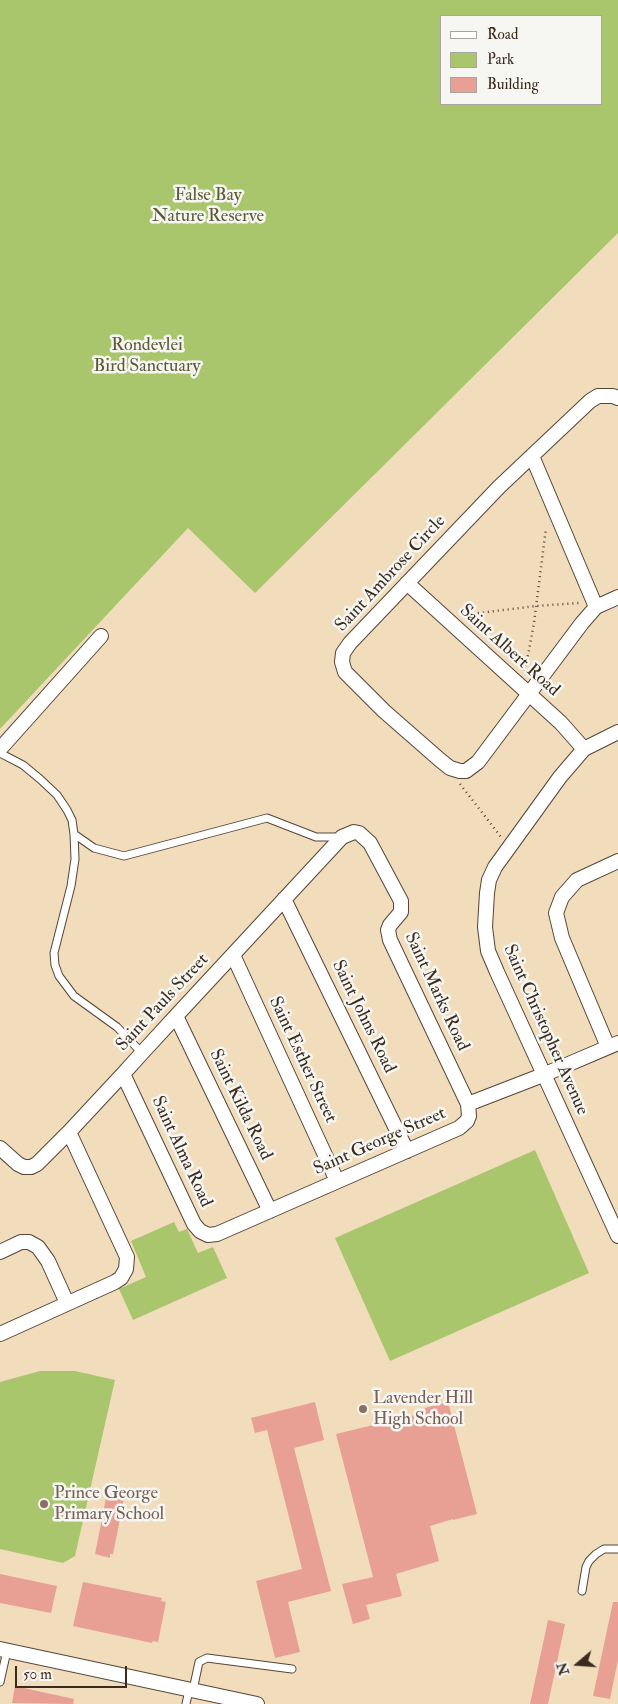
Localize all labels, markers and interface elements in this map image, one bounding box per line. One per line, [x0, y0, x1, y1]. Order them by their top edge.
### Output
legend [440, 15, 603, 105]
text: Road [487, 25, 518, 44]
text: Park [487, 50, 514, 69]
text: Building [487, 75, 539, 94]
park label: False Bay Nature Reserve [152, 185, 264, 228]
park label: Rondevlei Bird Sanctuary [94, 335, 200, 378]
street label: Saint Ambrose Circle [331, 511, 451, 637]
street label: Saint Albert Road [454, 600, 564, 702]
street label: Saint Marks Road [399, 929, 473, 1055]
street label: Saint Christopher Avenue [498, 941, 592, 1119]
street label: Saint Pauls Street [112, 950, 214, 1056]
street label: Saint Johns Road [326, 957, 400, 1077]
street label: Saint Esther Street [263, 993, 341, 1127]
street label: Saint Kilda Road [204, 1046, 276, 1164]
street label: Saint Alma Road [146, 1093, 216, 1211]
street label: Saint George Street [311, 1103, 449, 1181]
place label: Lavender Hill High School [373, 1388, 473, 1430]
marker: Lavender Hill High School [357, 1403, 369, 1415]
place label: Prince George Primary School [54, 1483, 164, 1526]
marker: Prince George Primary School [38, 1498, 50, 1510]
north arrow [553, 1639, 603, 1689]
scale bar [18, 1656, 130, 1688]
text: N [553, 1660, 573, 1677]
text: 50 m [23, 1665, 52, 1684]

